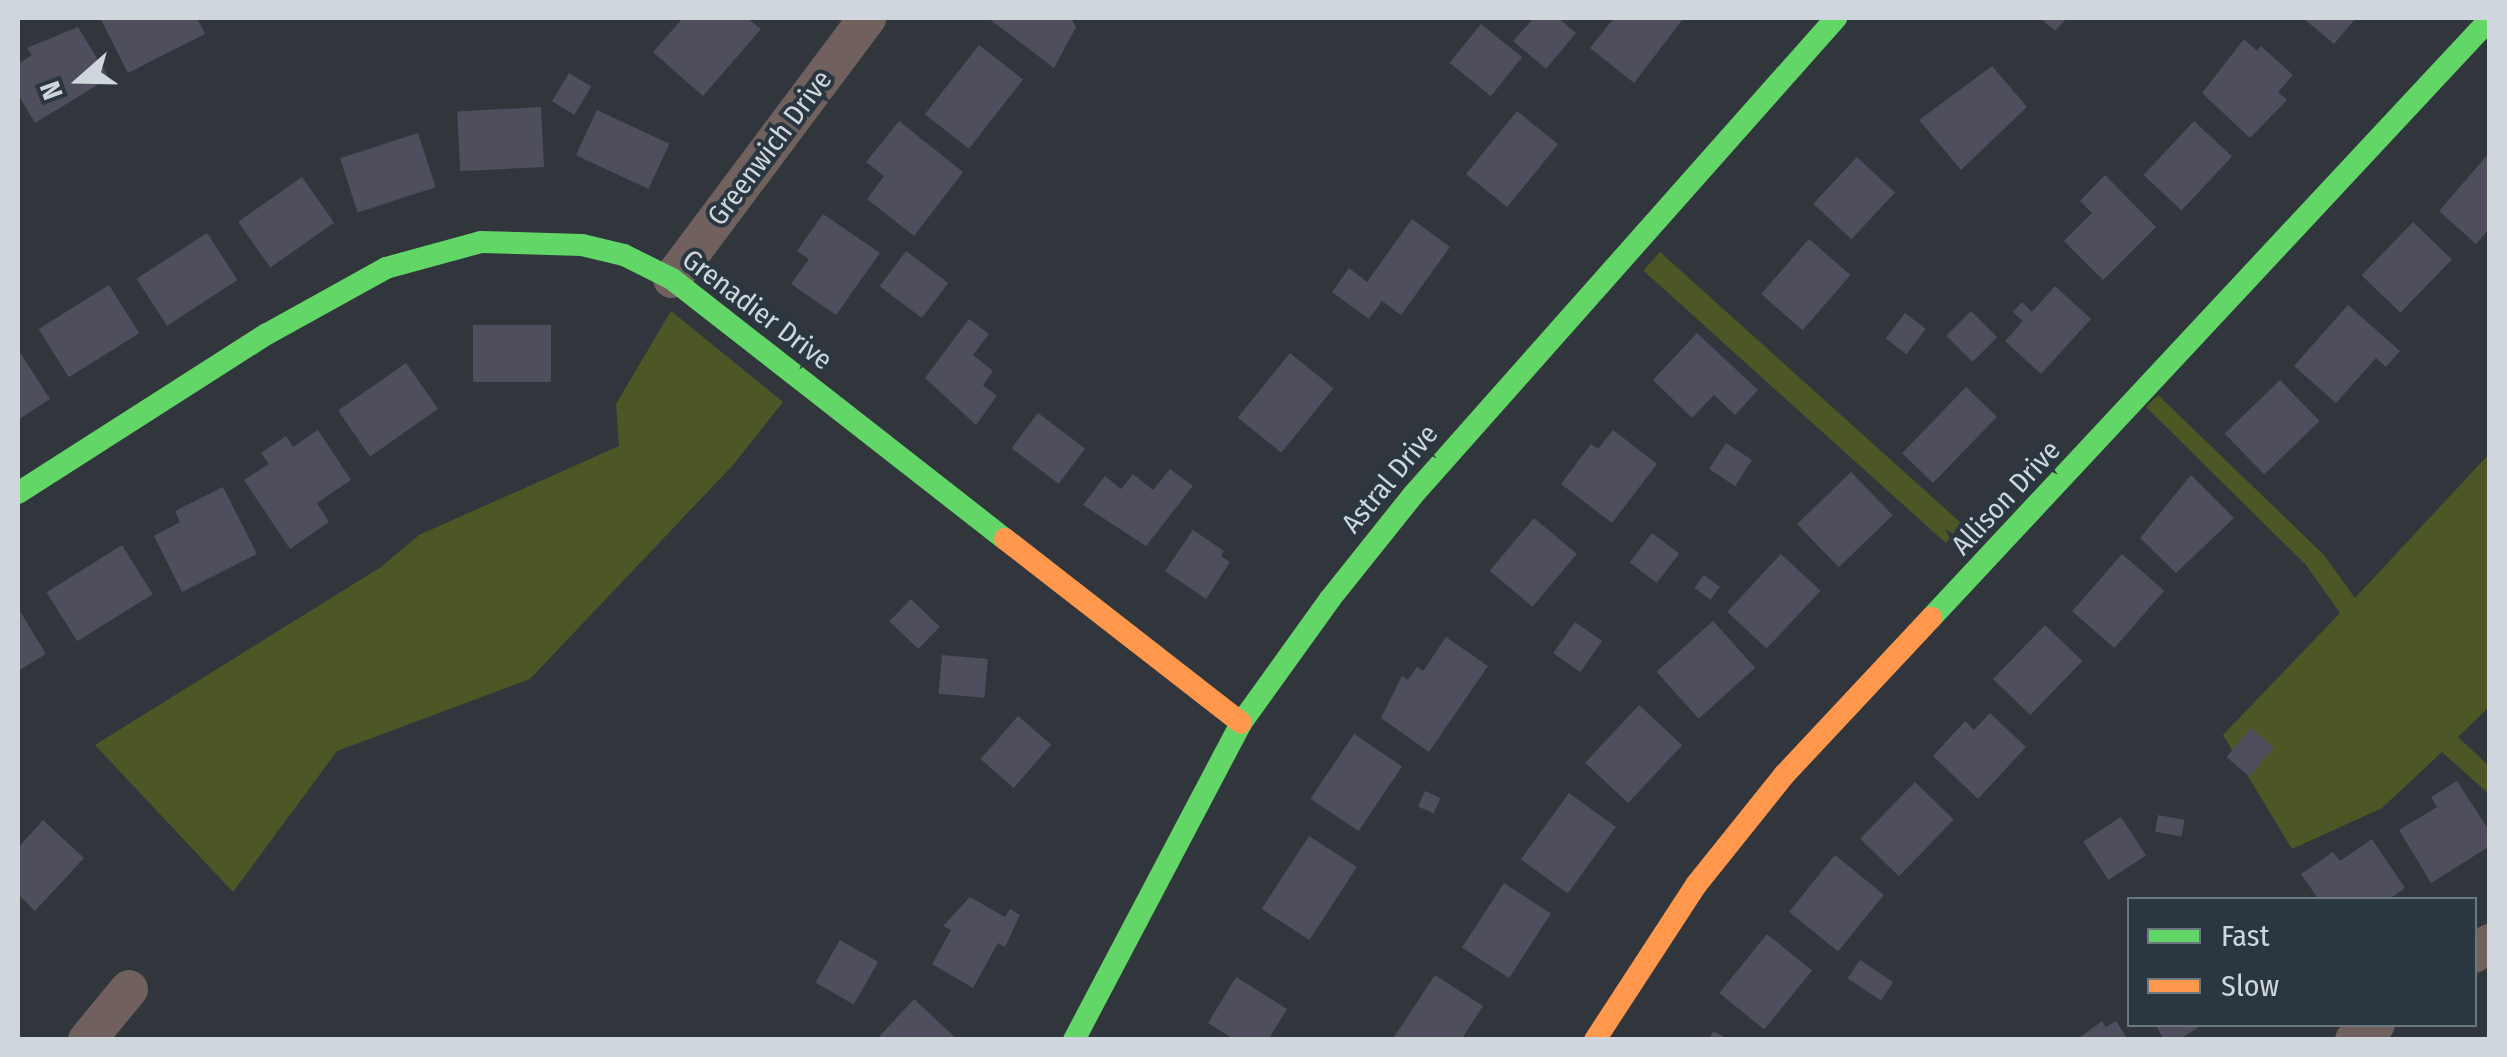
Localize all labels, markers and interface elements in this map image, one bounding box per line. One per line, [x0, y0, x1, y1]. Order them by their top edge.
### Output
north arrow [30, 30, 130, 130]
street label: Greenwich Drive [701, 64, 839, 232]
text: N [33, 77, 70, 104]
street label: Grenadier Drive [675, 243, 839, 377]
street label: Astral Drive [1335, 418, 1445, 540]
street label: Allison Drive [1945, 434, 2067, 562]
legend [2127, 897, 2477, 1027]
text: Fast [2221, 918, 2269, 954]
text: Slow [2221, 968, 2279, 1004]

